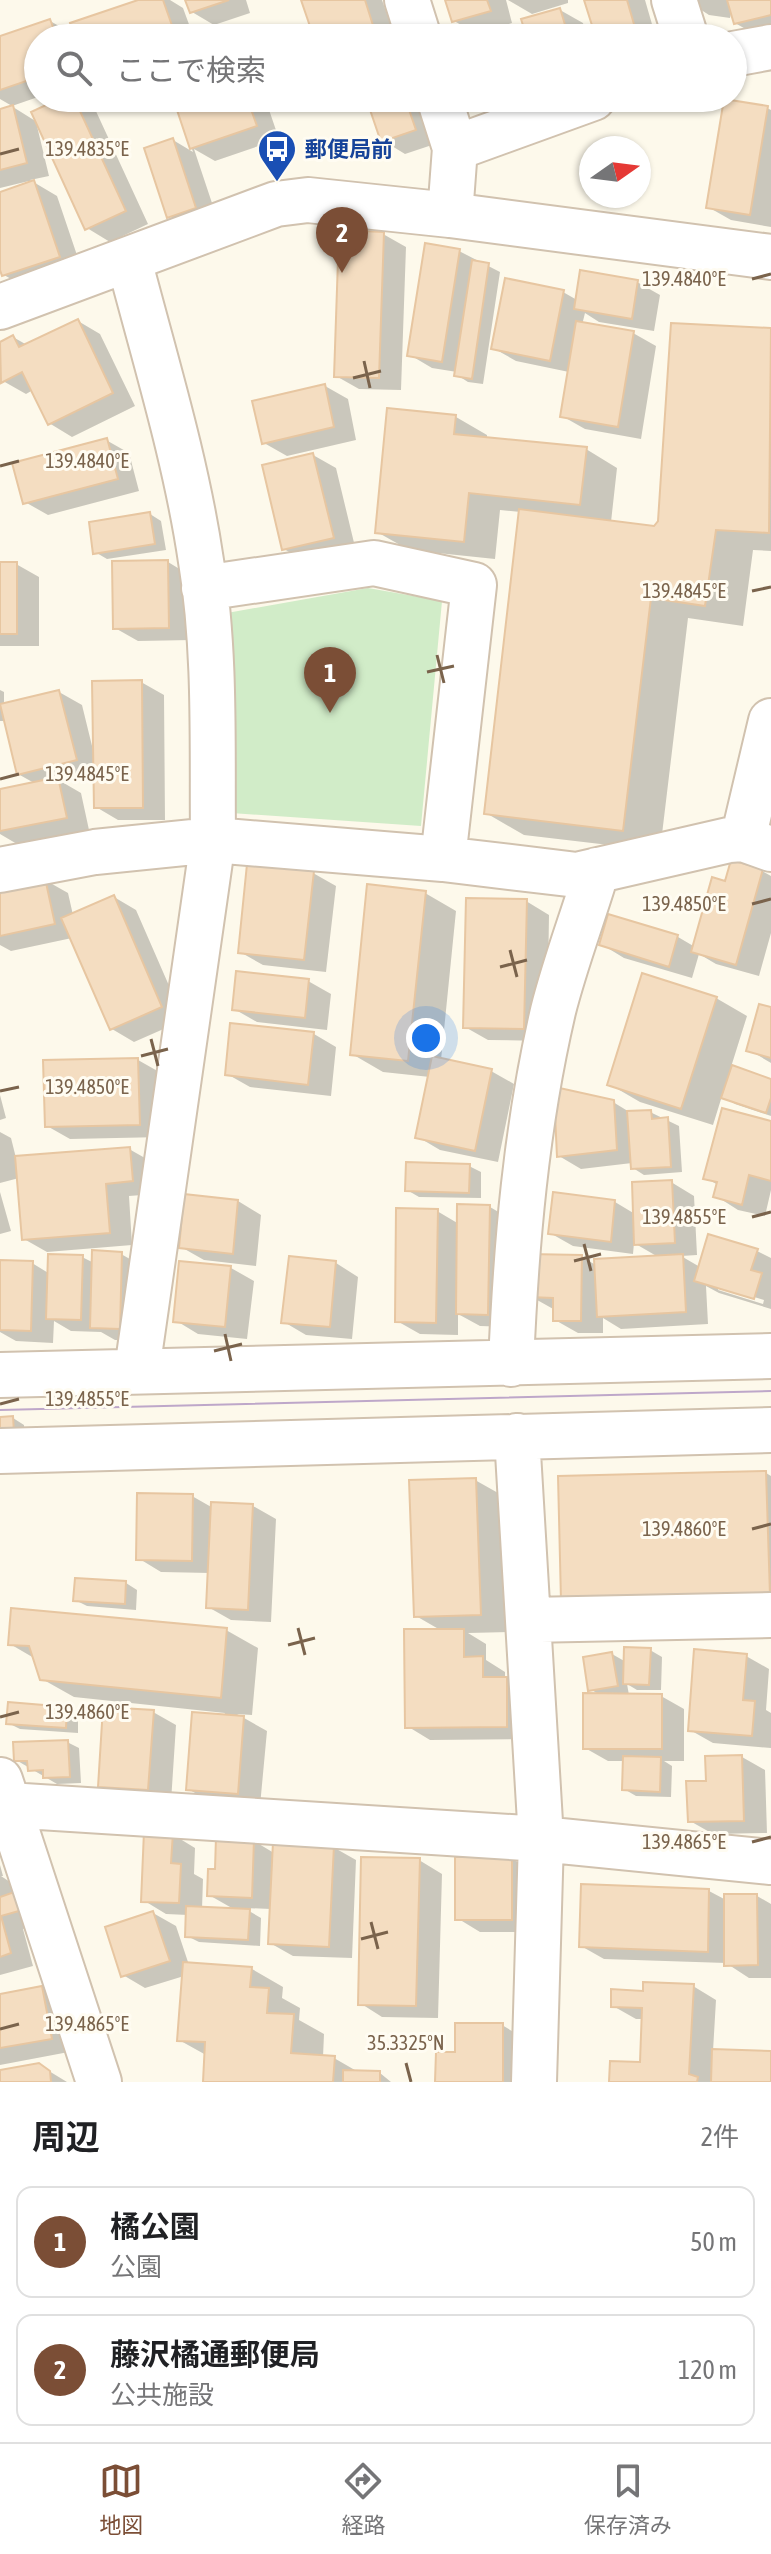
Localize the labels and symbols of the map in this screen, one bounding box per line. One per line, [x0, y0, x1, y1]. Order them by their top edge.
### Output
bus stop icon: 郵便局前 [256, 128, 298, 183]
place label: 郵便局前 [305, 136, 393, 162]
north arrow [579, 136, 651, 208]
text: 139.4835°E [45, 137, 129, 160]
pin: 2 [316, 207, 368, 273]
text: 139.4840°E [642, 267, 726, 290]
text: 139.4840°E [45, 449, 129, 472]
text: 139.4845°E [642, 579, 726, 602]
pin: 1 [304, 647, 356, 713]
text: 139.4845°E [45, 762, 129, 785]
text: 139.4850°E [642, 892, 726, 915]
your location [406, 1018, 446, 1058]
text: 139.4850°E [45, 1075, 129, 1098]
text: 139.4855°E [642, 1205, 726, 1228]
text: 139.4855°E [45, 1387, 129, 1410]
text: 139.4860°E [642, 1517, 726, 1540]
text: 139.4860°E [45, 1700, 129, 1723]
text: 139.4865°E [642, 1830, 726, 1853]
text: 139.4865°E [45, 2012, 129, 2035]
text: 35.3325°N [367, 2031, 445, 2054]

